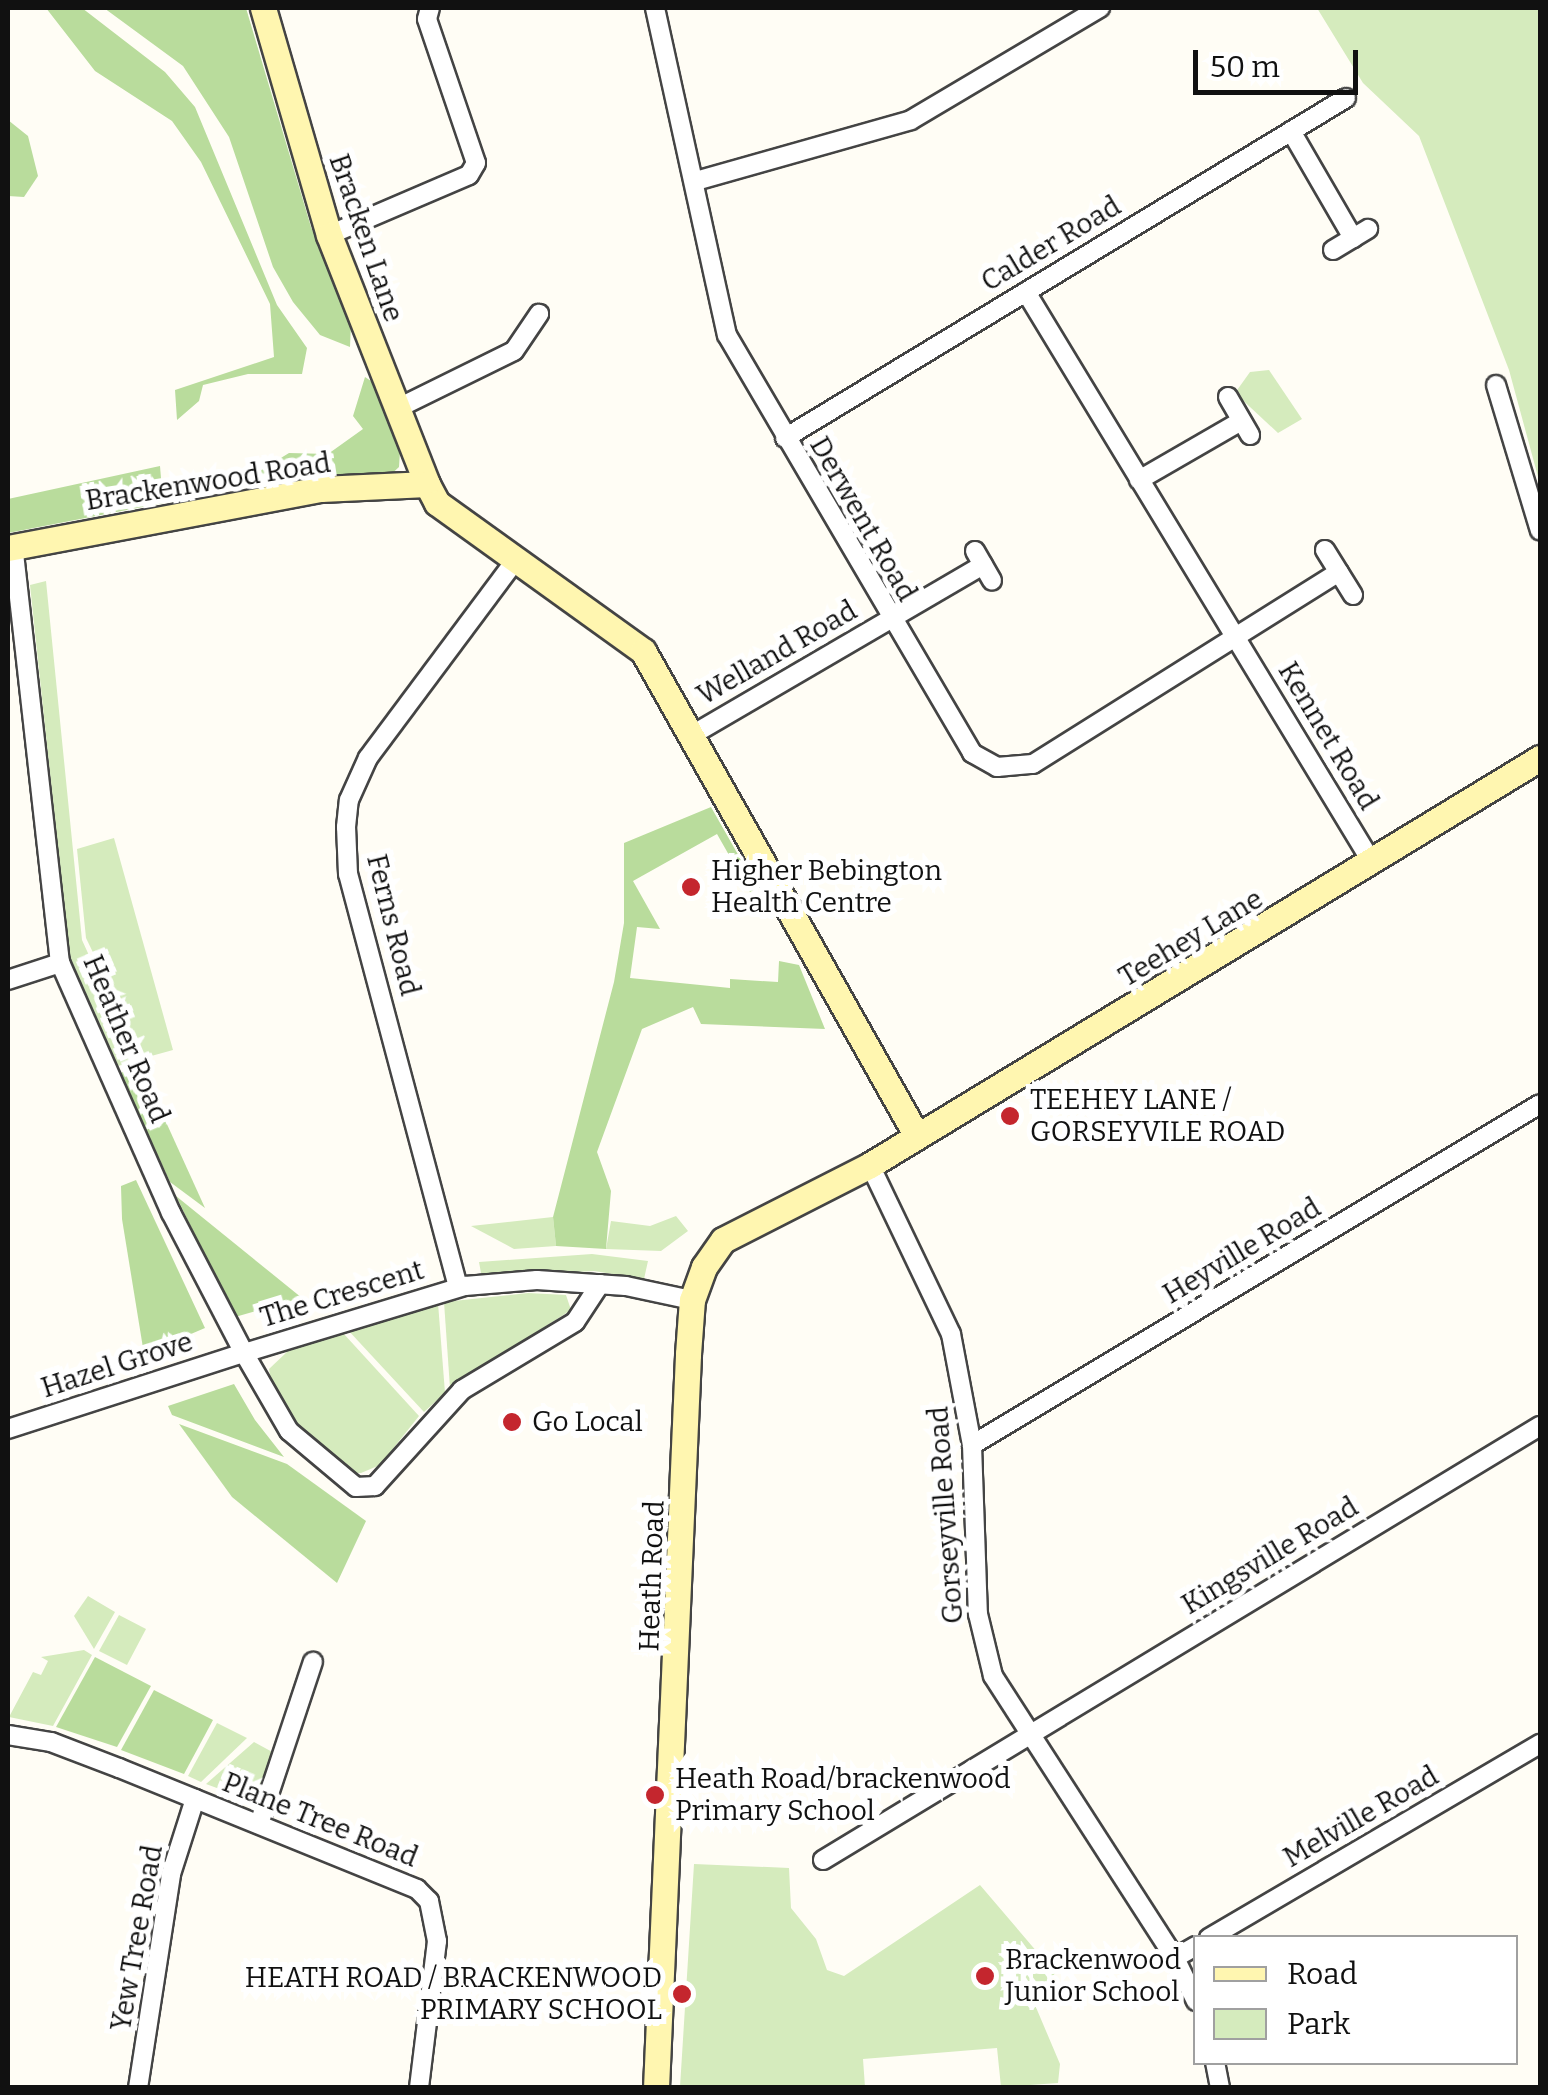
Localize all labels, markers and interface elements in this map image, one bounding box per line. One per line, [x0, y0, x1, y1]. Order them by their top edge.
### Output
scale bar [1198, 30, 1363, 92]
text: 50 m [1210, 49, 1280, 85]
street label: Bracken Lane [322, 150, 410, 326]
street label: Calder Road [975, 189, 1127, 299]
street label: Derwent Road [802, 431, 924, 607]
street label: Brackenwood Road [83, 446, 333, 518]
street label: Welland Road [691, 594, 863, 712]
street label: Kennet Road [1271, 656, 1385, 816]
street label: Ferns Road [359, 851, 427, 999]
place label: Higher Bebington Health Centre [711, 854, 942, 920]
marker: Higher Bebington Health Centre [680, 876, 702, 898]
street label: Teehey Lane [1113, 882, 1269, 994]
street label: Heather Road [76, 950, 176, 1128]
place label: TEEHEY LANE / GORSEYVILE ROAD [1030, 1083, 1285, 1149]
marker: TEEHEY LANE / GORSEYVILE ROAD [999, 1105, 1021, 1127]
street label: Heyville Road [1157, 1191, 1327, 1311]
street label: The Crescent [256, 1253, 428, 1335]
street label: Hazel Grove [37, 1325, 197, 1405]
place label: Go Local [532, 1405, 643, 1439]
street label: Gorseyville Road [922, 1405, 970, 1625]
marker: Go Local [501, 1411, 523, 1433]
street label: Kingsville Road [1176, 1490, 1364, 1622]
street label: Heath Road [633, 1500, 671, 1652]
street label: Melville Road [1278, 1759, 1444, 1875]
place label: Heath Road/brackenwood Primary School [675, 1762, 1011, 1828]
street label: Plane Tree Road [218, 1766, 422, 1874]
marker: Heath Road/brackenwood Primary School [644, 1784, 666, 1806]
street label: Yew Tree Road [104, 1842, 170, 2034]
legend [1193, 1935, 1518, 2065]
place label: Brackenwood Junior School [1005, 1943, 1181, 2009]
text: Road [1287, 1956, 1358, 1992]
place label: HEATH ROAD / BRACKENWOOD PRIMARY SCHOOL [245, 1961, 662, 2027]
marker: Brackenwood Junior School [974, 1965, 996, 1987]
marker: HEATH ROAD / BRACKENWOOD PRIMARY SCHOOL [671, 1983, 693, 2005]
text: Park [1287, 2006, 1350, 2042]

